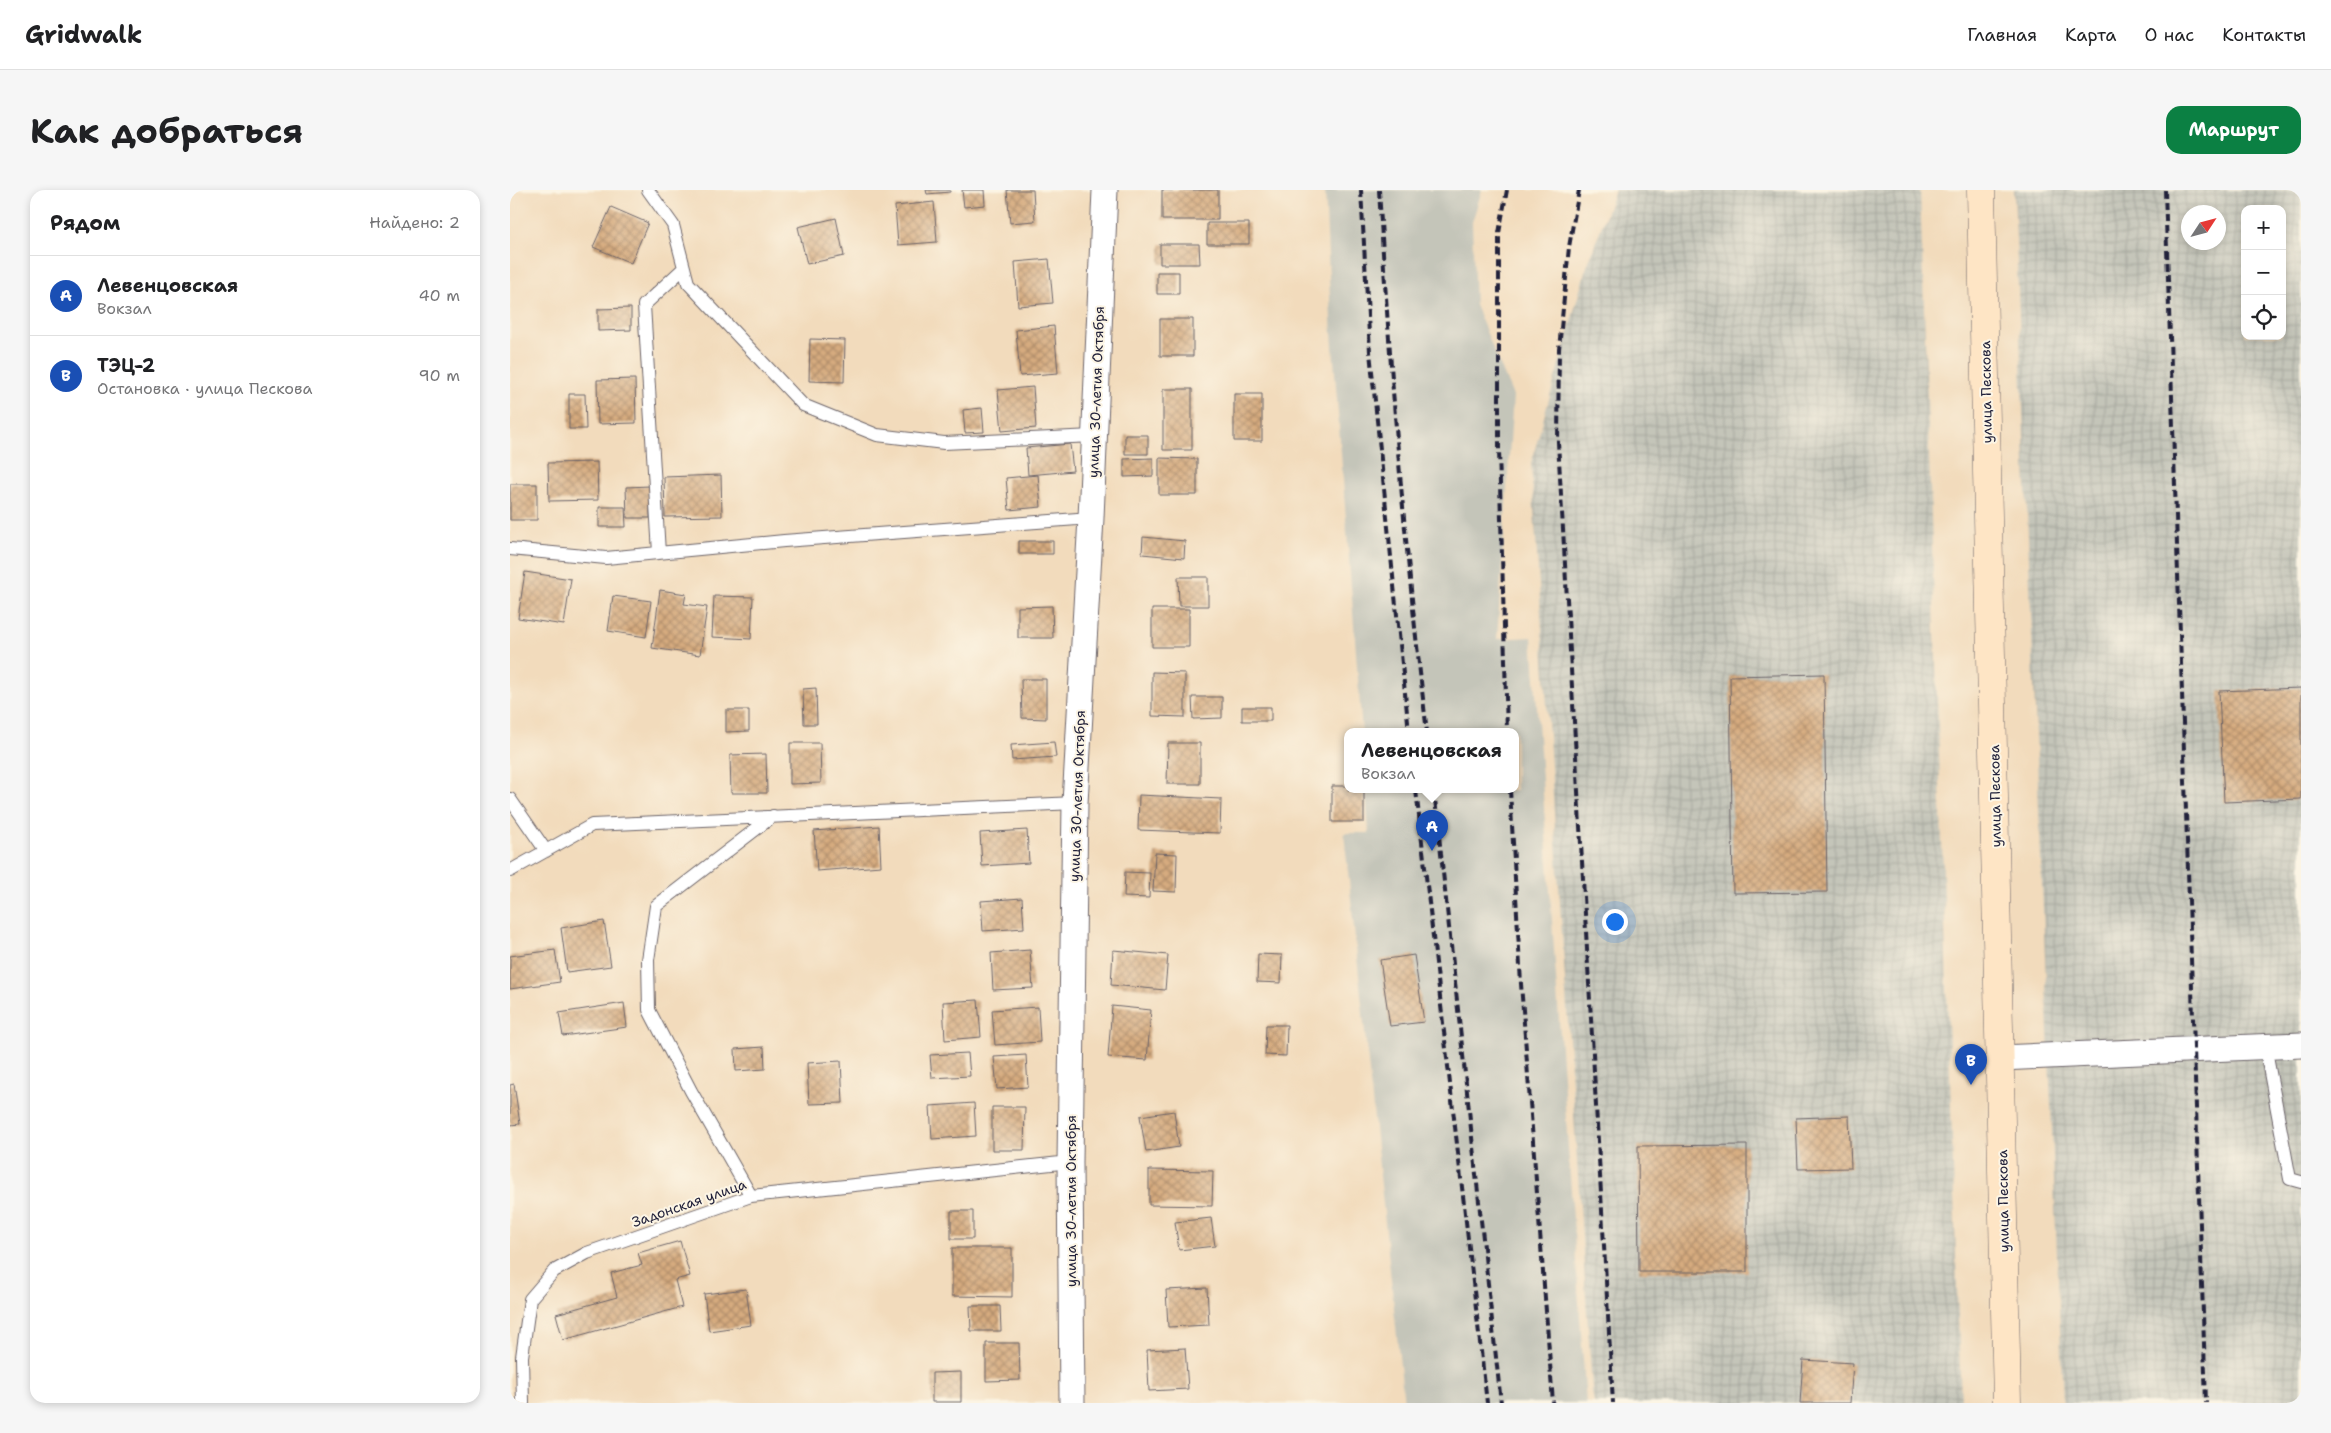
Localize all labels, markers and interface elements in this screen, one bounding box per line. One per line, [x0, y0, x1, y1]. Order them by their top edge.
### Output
text: Gridwalk [25, 19, 142, 51]
text: Главная [1967, 23, 2037, 47]
text: Карта [2065, 23, 2117, 47]
text: О нас [2145, 23, 2194, 47]
text: Контакты [2222, 23, 2306, 47]
button: Маршрут [2166, 106, 2301, 154]
text: Как добраться [30, 107, 303, 154]
north arrow [2181, 205, 2226, 250]
map controls [2241, 205, 2286, 340]
button: + [2241, 205, 2286, 250]
text: Рядом [50, 209, 120, 237]
text: Найдено: 2 [369, 212, 460, 233]
button: − [2241, 250, 2286, 295]
text: Левенцовская [97, 273, 238, 298]
text: A [60, 285, 72, 306]
text: 40 m [418, 285, 460, 306]
button: locate [2241, 295, 2286, 340]
text: Вокзал [97, 298, 152, 319]
street label: улица 30-летия Октября [1084, 306, 1108, 478]
street label: улица Пескова [1976, 340, 1996, 443]
text: ТЭЦ-2 [97, 353, 155, 378]
text: B [61, 365, 71, 386]
text: 90 m [419, 365, 460, 386]
text: Остановка · улица Пескова [97, 378, 312, 399]
street label: улица 30-летия Октября [1065, 710, 1089, 882]
popup [1344, 728, 1519, 793]
text: Левенцовская [1361, 738, 1502, 763]
street label: улица Пескова [1985, 744, 2005, 847]
text: Вокзал [1361, 763, 1415, 784]
pin: A [1416, 810, 1448, 851]
your location [1602, 909, 1628, 935]
pin: B [1955, 1044, 1987, 1085]
street label: улица 30-летия Октября [1062, 1115, 1080, 1287]
street label: улица Пескова [1993, 1149, 2013, 1252]
street label: Задонская улица [629, 1175, 749, 1231]

